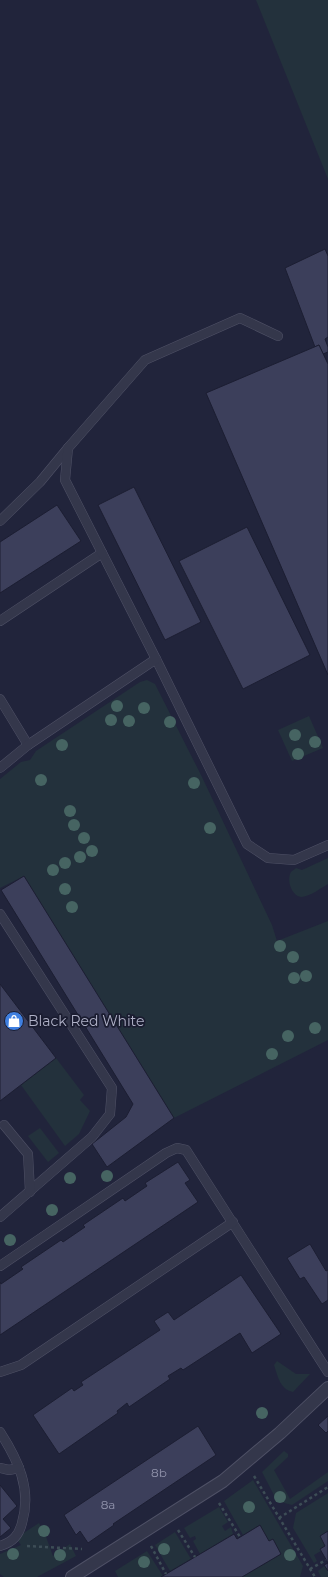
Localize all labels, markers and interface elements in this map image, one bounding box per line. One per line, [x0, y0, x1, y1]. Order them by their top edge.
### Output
shop icon: Black Red White [3, 1010, 25, 1032]
place label: Black Red White [28, 1012, 144, 1030]
house number: 8b [151, 1465, 167, 1480]
house number: 8a [101, 1497, 115, 1512]

